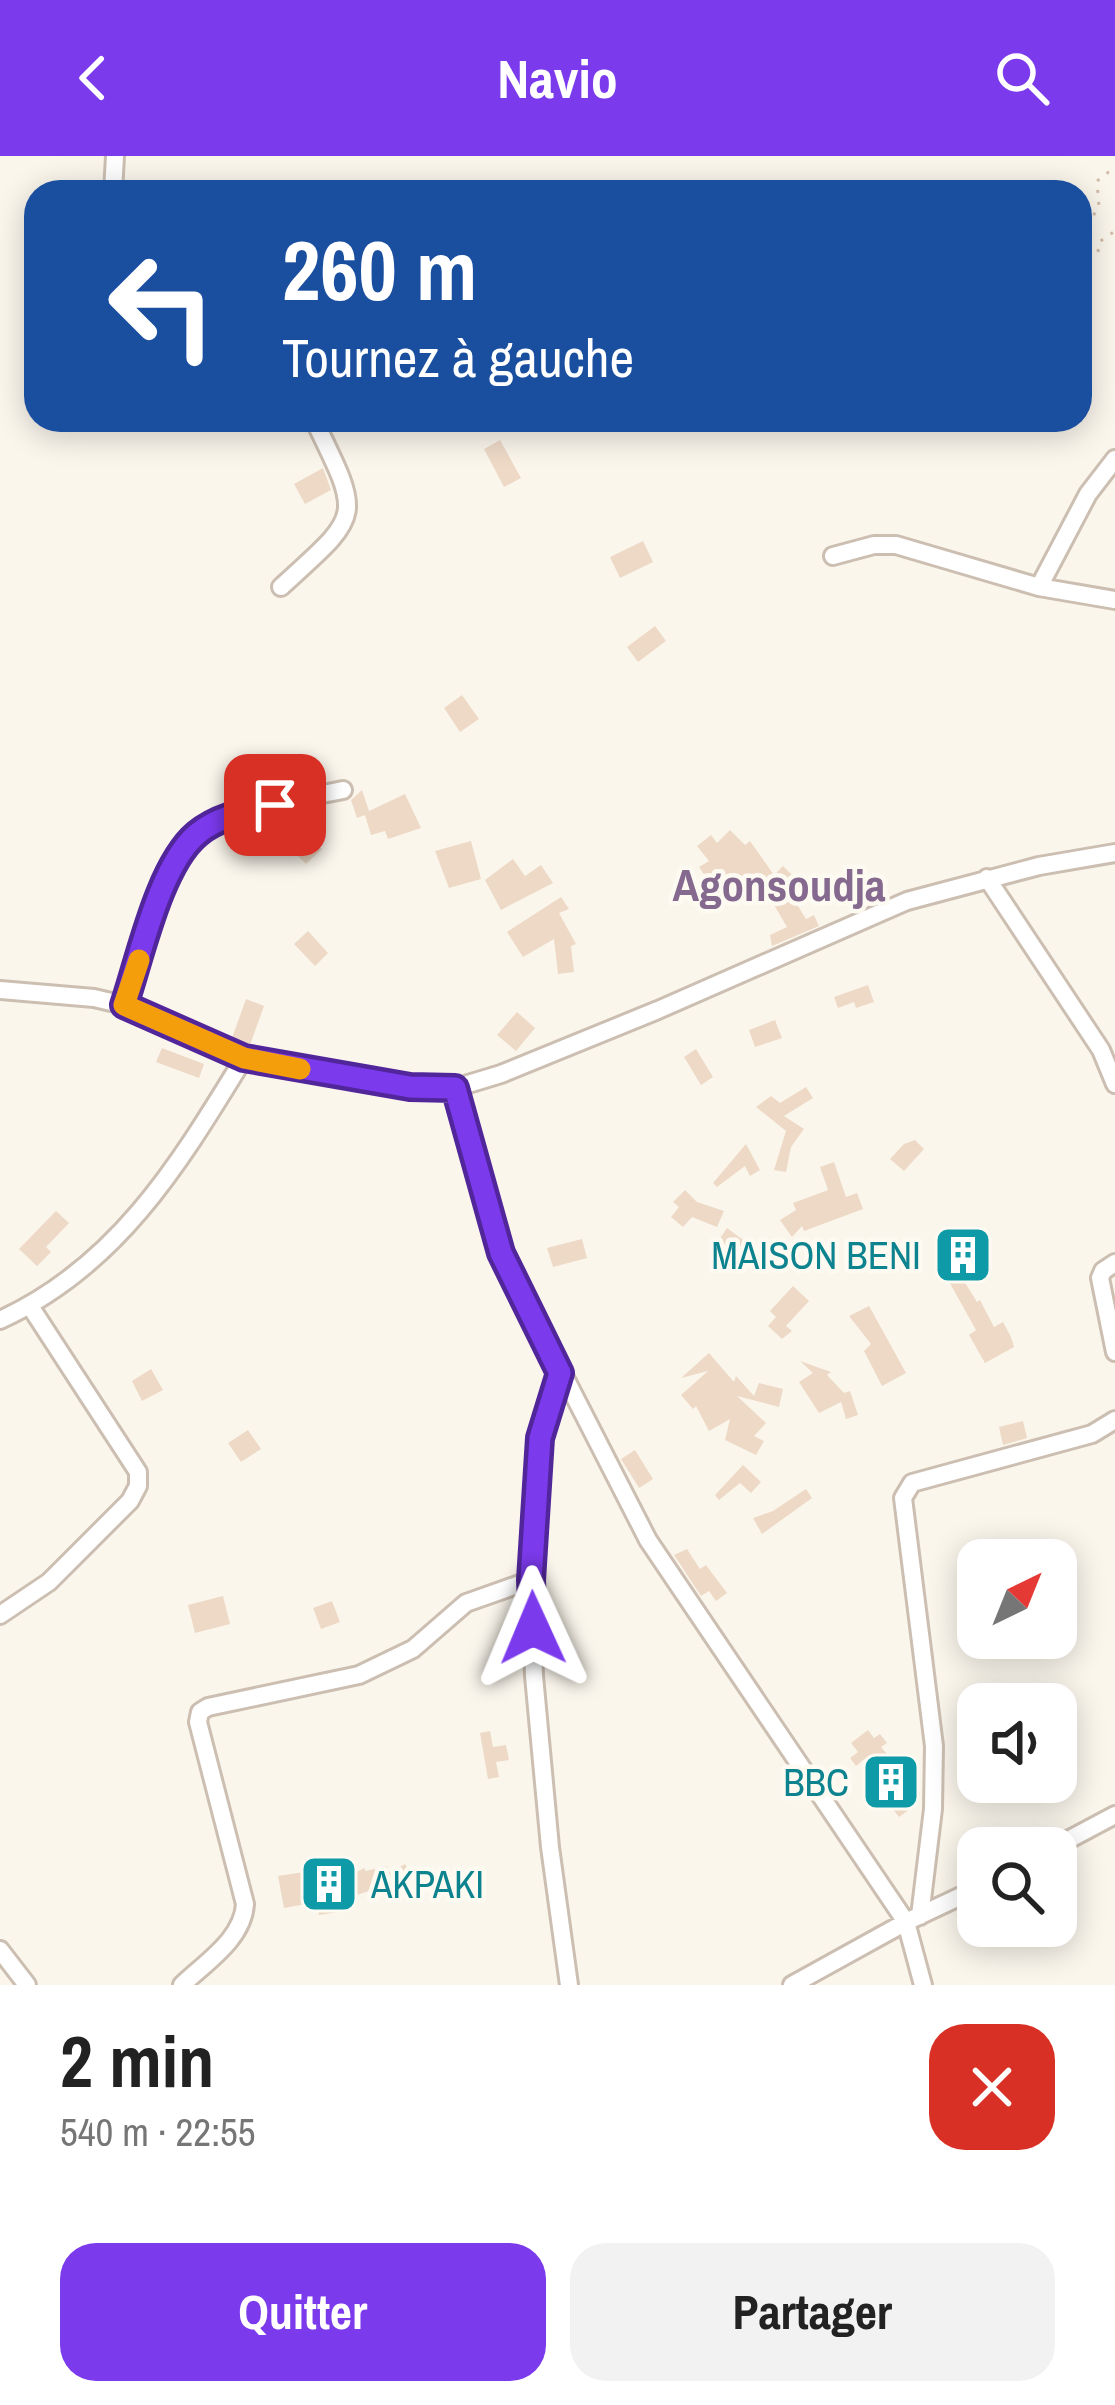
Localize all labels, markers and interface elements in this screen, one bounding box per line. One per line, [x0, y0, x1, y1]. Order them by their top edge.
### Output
text: Navio [497, 42, 618, 115]
icon: back [60, 45, 126, 111]
icon: search [989, 45, 1055, 111]
text: 260 m [282, 213, 477, 326]
icon: left [84, 228, 240, 384]
text: Tournez à gauche [282, 321, 634, 394]
pin [224, 754, 326, 856]
icon: arrive [242, 772, 308, 838]
district label: Agonsoudja [672, 854, 886, 915]
building icon: MAISON BENI [932, 1224, 994, 1286]
place label: MAISON BENI [711, 1229, 921, 1281]
north arrow [957, 1539, 1077, 1659]
map controls [957, 1539, 1077, 1947]
position arrow [470, 1565, 596, 1691]
button: sound [957, 1683, 1077, 1803]
building icon: BBC [860, 1751, 922, 1813]
place label: BBC [783, 1756, 849, 1808]
button: search [957, 1827, 1077, 1947]
building icon: AKPAKI [298, 1853, 360, 1915]
place label: AKPAKI [370, 1858, 484, 1910]
text: 2 min [60, 2012, 214, 2109]
button: close [929, 2024, 1055, 2150]
text: 540 m · 22:55 [60, 2106, 256, 2158]
button: Quitter [60, 2243, 546, 2381]
button: Partager [570, 2243, 1055, 2381]

